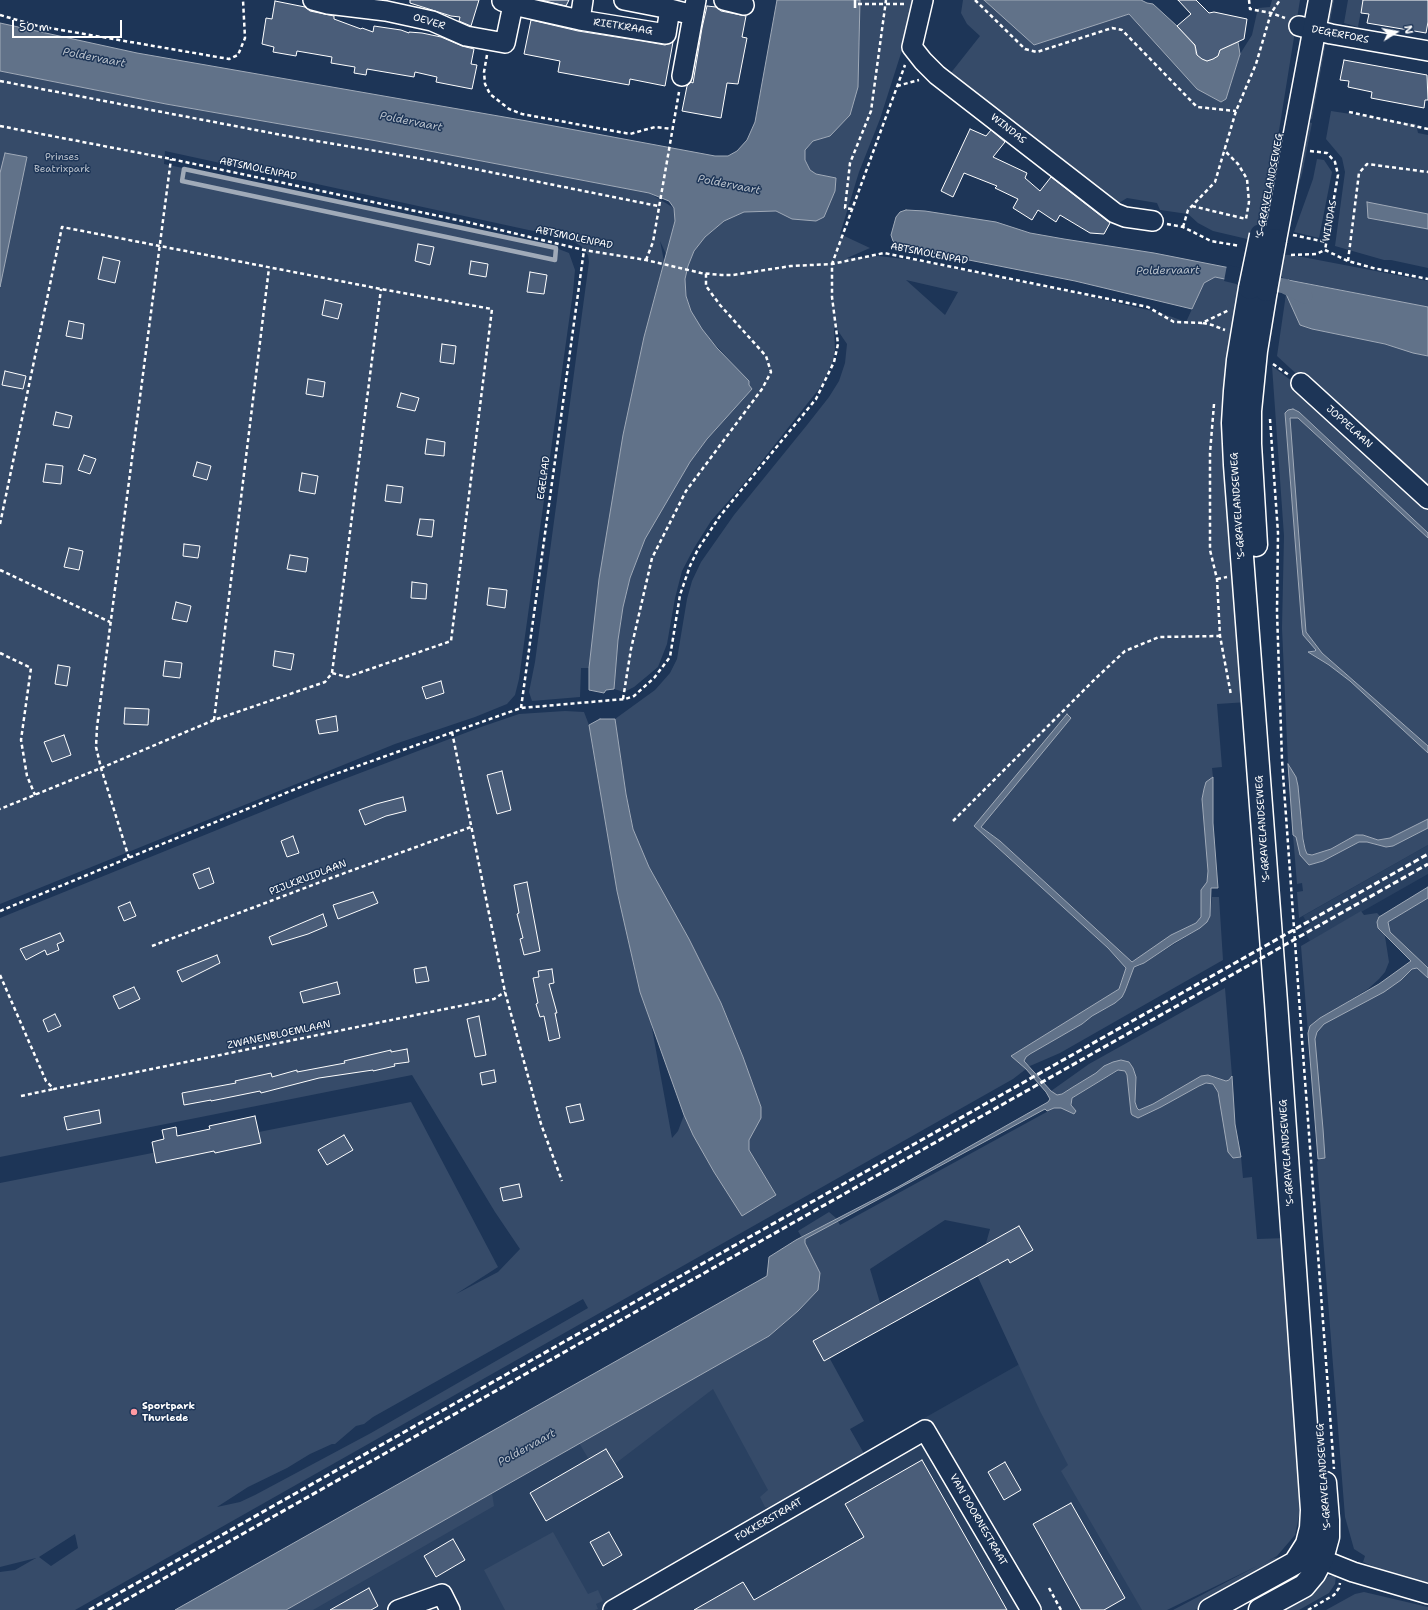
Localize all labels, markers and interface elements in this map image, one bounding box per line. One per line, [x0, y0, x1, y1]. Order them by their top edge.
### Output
street label: OEVER [411, 11, 447, 33]
scale bar [14, 12, 124, 38]
north arrow [1376, 12, 1416, 52]
street label: RIETKRAAG [593, 16, 653, 38]
text: 50 m [19, 19, 49, 35]
street label: DEGERFORS [1310, 24, 1370, 46]
text: N [1400, 24, 1416, 35]
water label: Poldervaart [62, 45, 126, 71]
water label: Poldervaart [379, 109, 443, 135]
street label: WINDAS [988, 111, 1028, 147]
street label: 'S-GRAVELANDSEWEG [1254, 132, 1286, 240]
park label: Prinses Beatrixpark [34, 151, 90, 174]
street label: ABTSMOLENPAD [218, 155, 298, 183]
water label: Poldervaart [697, 172, 761, 198]
street label: WINDAS [1320, 199, 1340, 243]
street label: ABTSMOLENPAD [534, 224, 614, 252]
street label: ABTSMOLENPAD [889, 241, 969, 267]
water label: Poldervaart [1136, 264, 1200, 278]
street label: JOPPELAAN [1323, 403, 1375, 451]
street label: 'S-GRAVELANDSEWEG [1228, 452, 1248, 560]
street label: EGELPAD [535, 455, 553, 501]
street label: 'S-GRAVELANDSEWEG [1253, 775, 1273, 883]
street label: PIJLKRUIDLAAN [268, 858, 348, 898]
street label: ZWANENBLOEMLAAN [226, 1018, 332, 1052]
street label: 'S-GRAVELANDSEWEG [1277, 1099, 1297, 1207]
place label: Sportpark Thurlede [142, 1400, 195, 1424]
marker: Sportpark Thurlede [129, 1407, 139, 1417]
street label: 'S-GRAVELANDSEWEG [1314, 1423, 1334, 1531]
water label: Poldervaart [496, 1427, 558, 1469]
street label: VAN DOORNESTRAAT [947, 1472, 1009, 1568]
street label: FOKKERSTRAAT [733, 1496, 805, 1544]

